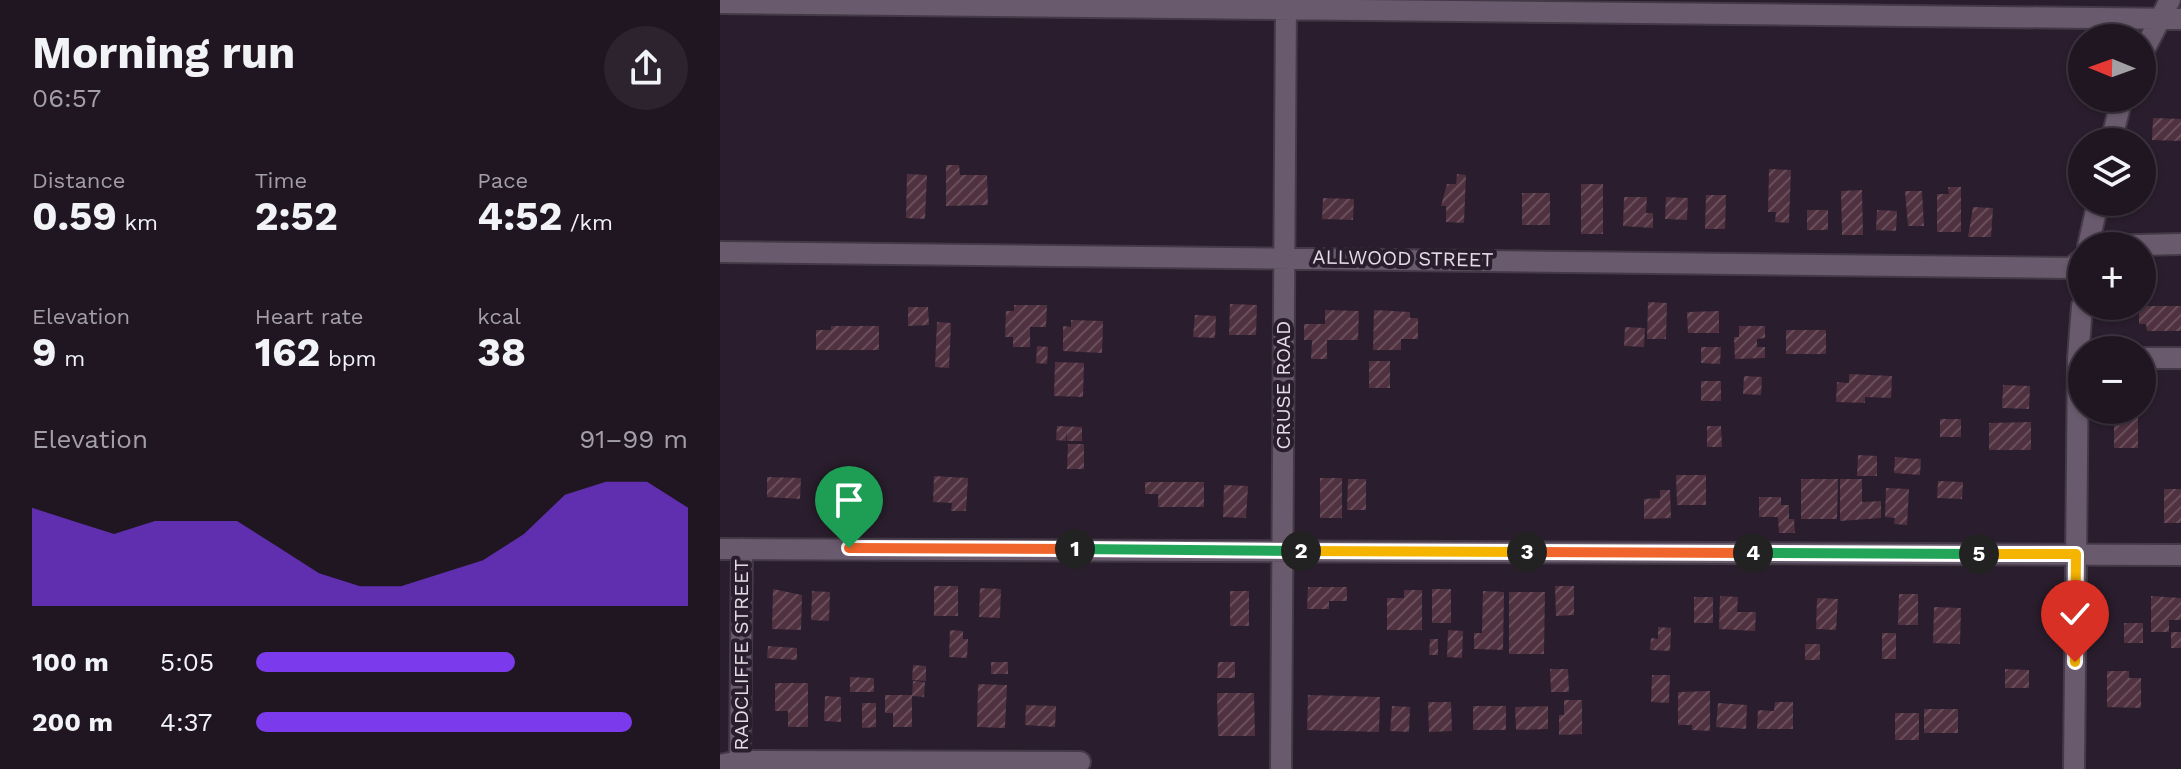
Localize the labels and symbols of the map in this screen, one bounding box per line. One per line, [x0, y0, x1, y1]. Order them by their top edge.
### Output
north arrow [2068, 24, 2156, 112]
street label: ALLWOOD STREET [1312, 244, 1494, 272]
street label: CRUSE ROAD [1271, 321, 1295, 449]
pin [815, 466, 883, 548]
pin: 1 [1055, 529, 1095, 569]
pin: 2 [1281, 531, 1321, 571]
pin: 3 [1507, 532, 1547, 572]
pin: 4 [1733, 533, 1773, 573]
pin: 5 [1959, 534, 1999, 574]
street label: RADCLIFFE STREET [729, 559, 753, 751]
pin [2041, 580, 2109, 662]

